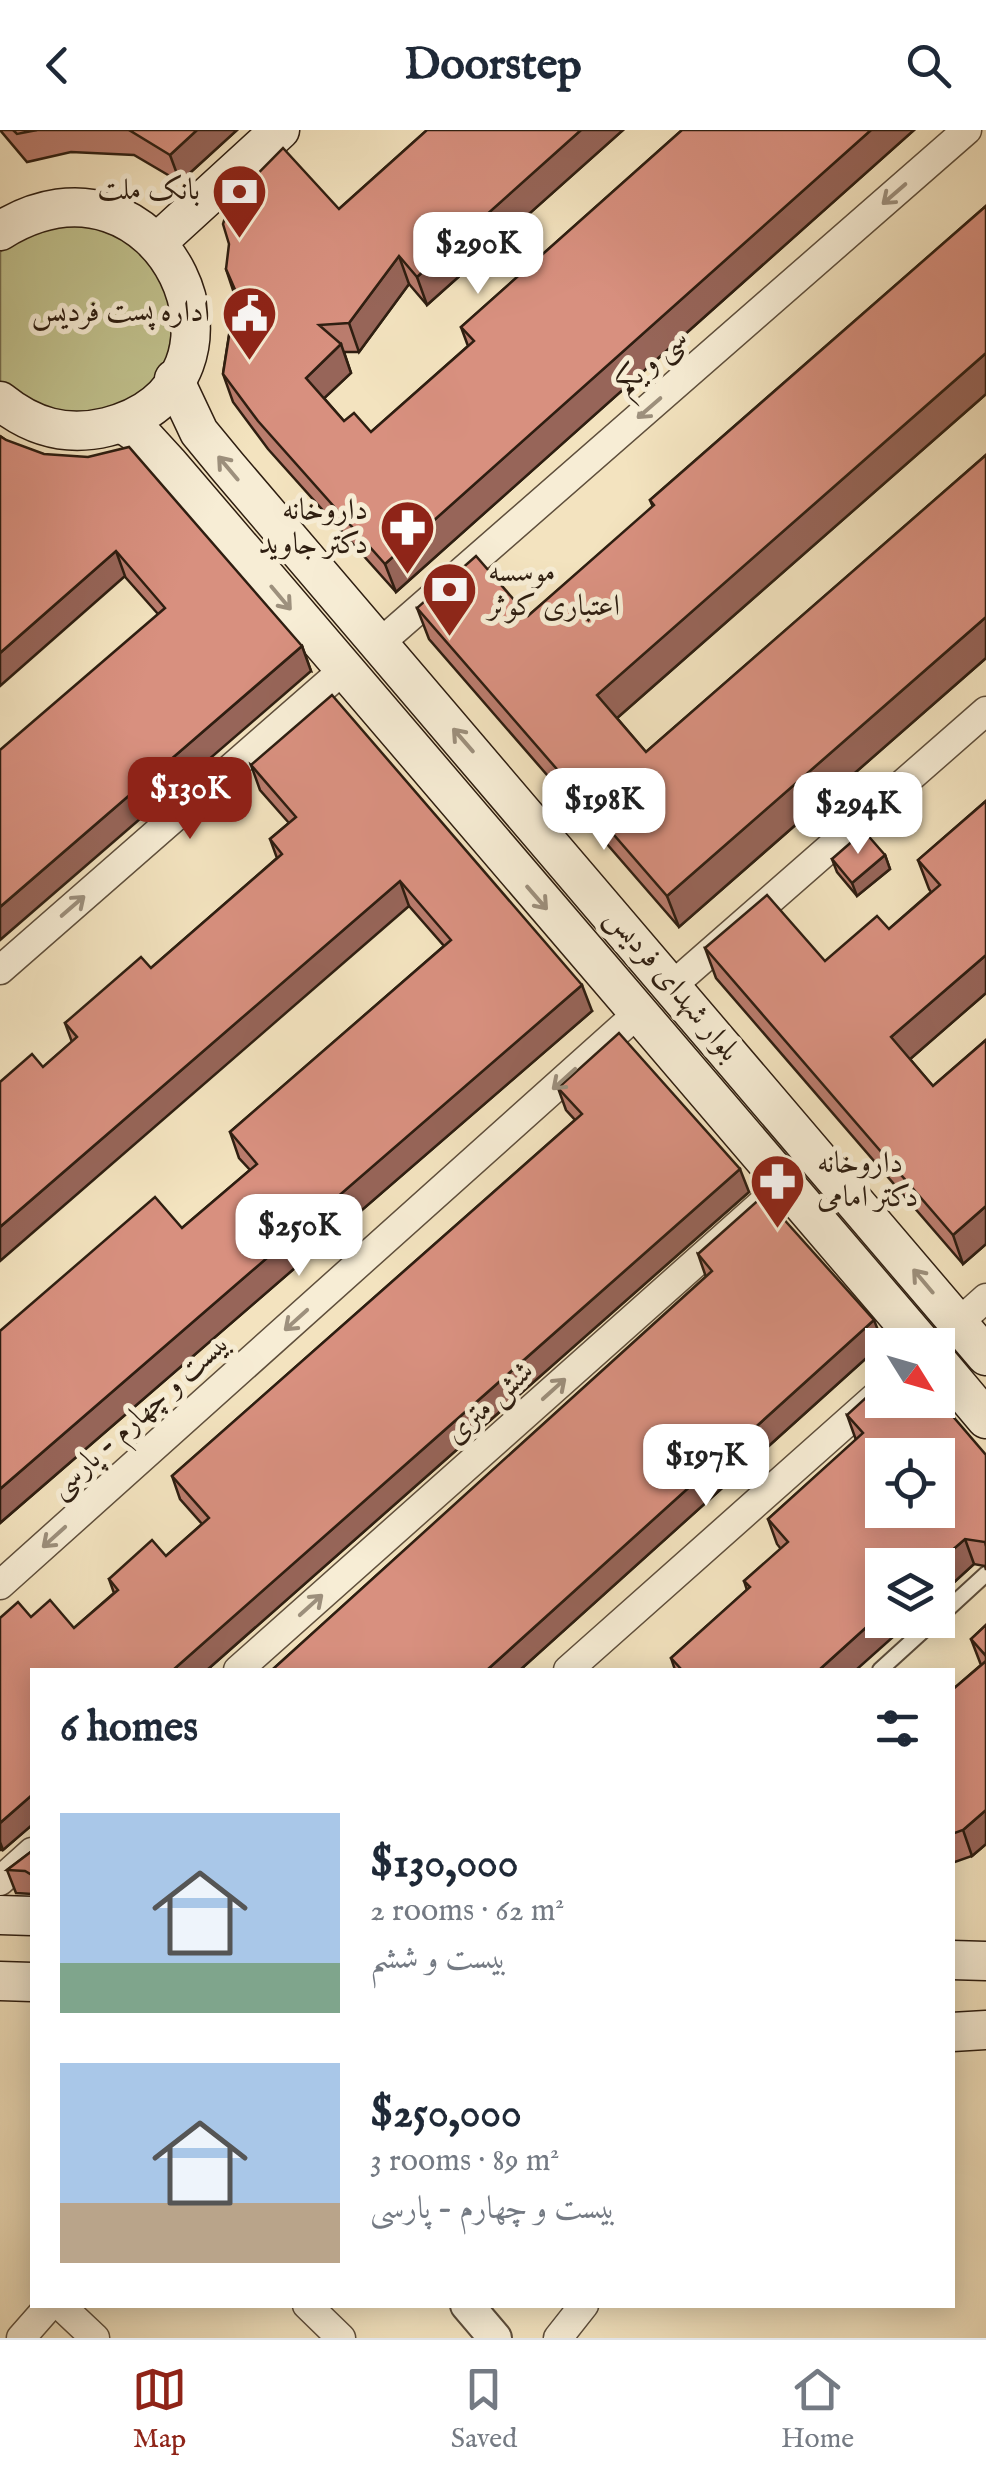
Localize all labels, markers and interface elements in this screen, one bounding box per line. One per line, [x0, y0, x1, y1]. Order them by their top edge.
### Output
text: Doorstep [404, 37, 582, 94]
icon: back [30, 38, 85, 93]
icon: search [901, 38, 956, 93]
bank icon: بانک ملت [209, 161, 269, 240]
place label: بانک ملت [97, 172, 200, 210]
one-way arrow [881, 183, 907, 205]
pin: $290K [408, 212, 548, 297]
text: $290K [435, 224, 521, 265]
public building icon: اداره پست فردیس [219, 283, 279, 362]
place label: اداره پست فردیس [31, 294, 210, 332]
street label: سی و یکم [608, 320, 701, 409]
one-way arrow [637, 396, 662, 419]
one-way arrow [217, 455, 239, 481]
place label: داروخانه دکتر جاوید [258, 492, 368, 564]
pharmacy icon: داروخانه دکتر جاوید [377, 498, 437, 577]
place label: موسسه اعتباری کوثر [485, 554, 620, 626]
bank icon: موسسه اعتباری کوثر [419, 560, 479, 639]
one-way arrow [269, 585, 292, 610]
one-way arrow [453, 728, 475, 754]
pin: $130K [120, 757, 260, 842]
pin: $198K [534, 768, 674, 853]
text: $130K [150, 769, 230, 810]
pin: $294K [788, 772, 928, 857]
text: $198K [564, 780, 644, 821]
text: $294K [815, 784, 901, 825]
one-way arrow [526, 885, 548, 911]
one-way arrow [60, 895, 86, 917]
street label: بلوار شهدای فردیس [596, 900, 748, 1070]
one-way arrow [552, 1068, 577, 1091]
place label: داروخانه دکتر امامی [817, 1145, 918, 1217]
pharmacy icon: داروخانه دکتر امامی [748, 1151, 808, 1230]
pin: $250K [229, 1194, 369, 1279]
text: $250K [258, 1206, 340, 1247]
one-way arrow [912, 1269, 934, 1295]
one-way arrow [284, 1308, 309, 1331]
street label: بیست و چهارم - پارسی [42, 1325, 242, 1511]
north arrow [865, 1328, 955, 1418]
map controls [865, 1328, 955, 1638]
street label: شش متری [438, 1353, 542, 1453]
one-way arrow [541, 1378, 566, 1401]
pin: $197K [636, 1424, 776, 1509]
text: $197K [665, 1436, 747, 1477]
button: locate [865, 1438, 955, 1528]
one-way arrow [42, 1525, 67, 1548]
button: layers [865, 1548, 955, 1638]
one-way arrow [298, 1594, 323, 1617]
icon: filters [870, 1701, 925, 1756]
text: 6 homes [60, 1702, 198, 1755]
text: $130,000 [370, 1838, 518, 1891]
icon: home [140, 1853, 260, 1973]
text: 2 rooms · 62 m² [370, 1891, 564, 1932]
text: بیست و ششم [370, 1939, 507, 1980]
text: $250,000 [370, 2088, 522, 2141]
icon: home [140, 2103, 260, 2223]
text: 3 rooms · 89 m² [370, 2141, 559, 2182]
text: بیست و چهارم - پارسی [370, 2189, 616, 2230]
tab: Map [132, 2362, 187, 2457]
tab: Saved [451, 2362, 517, 2457]
tab: Home [781, 2362, 854, 2457]

